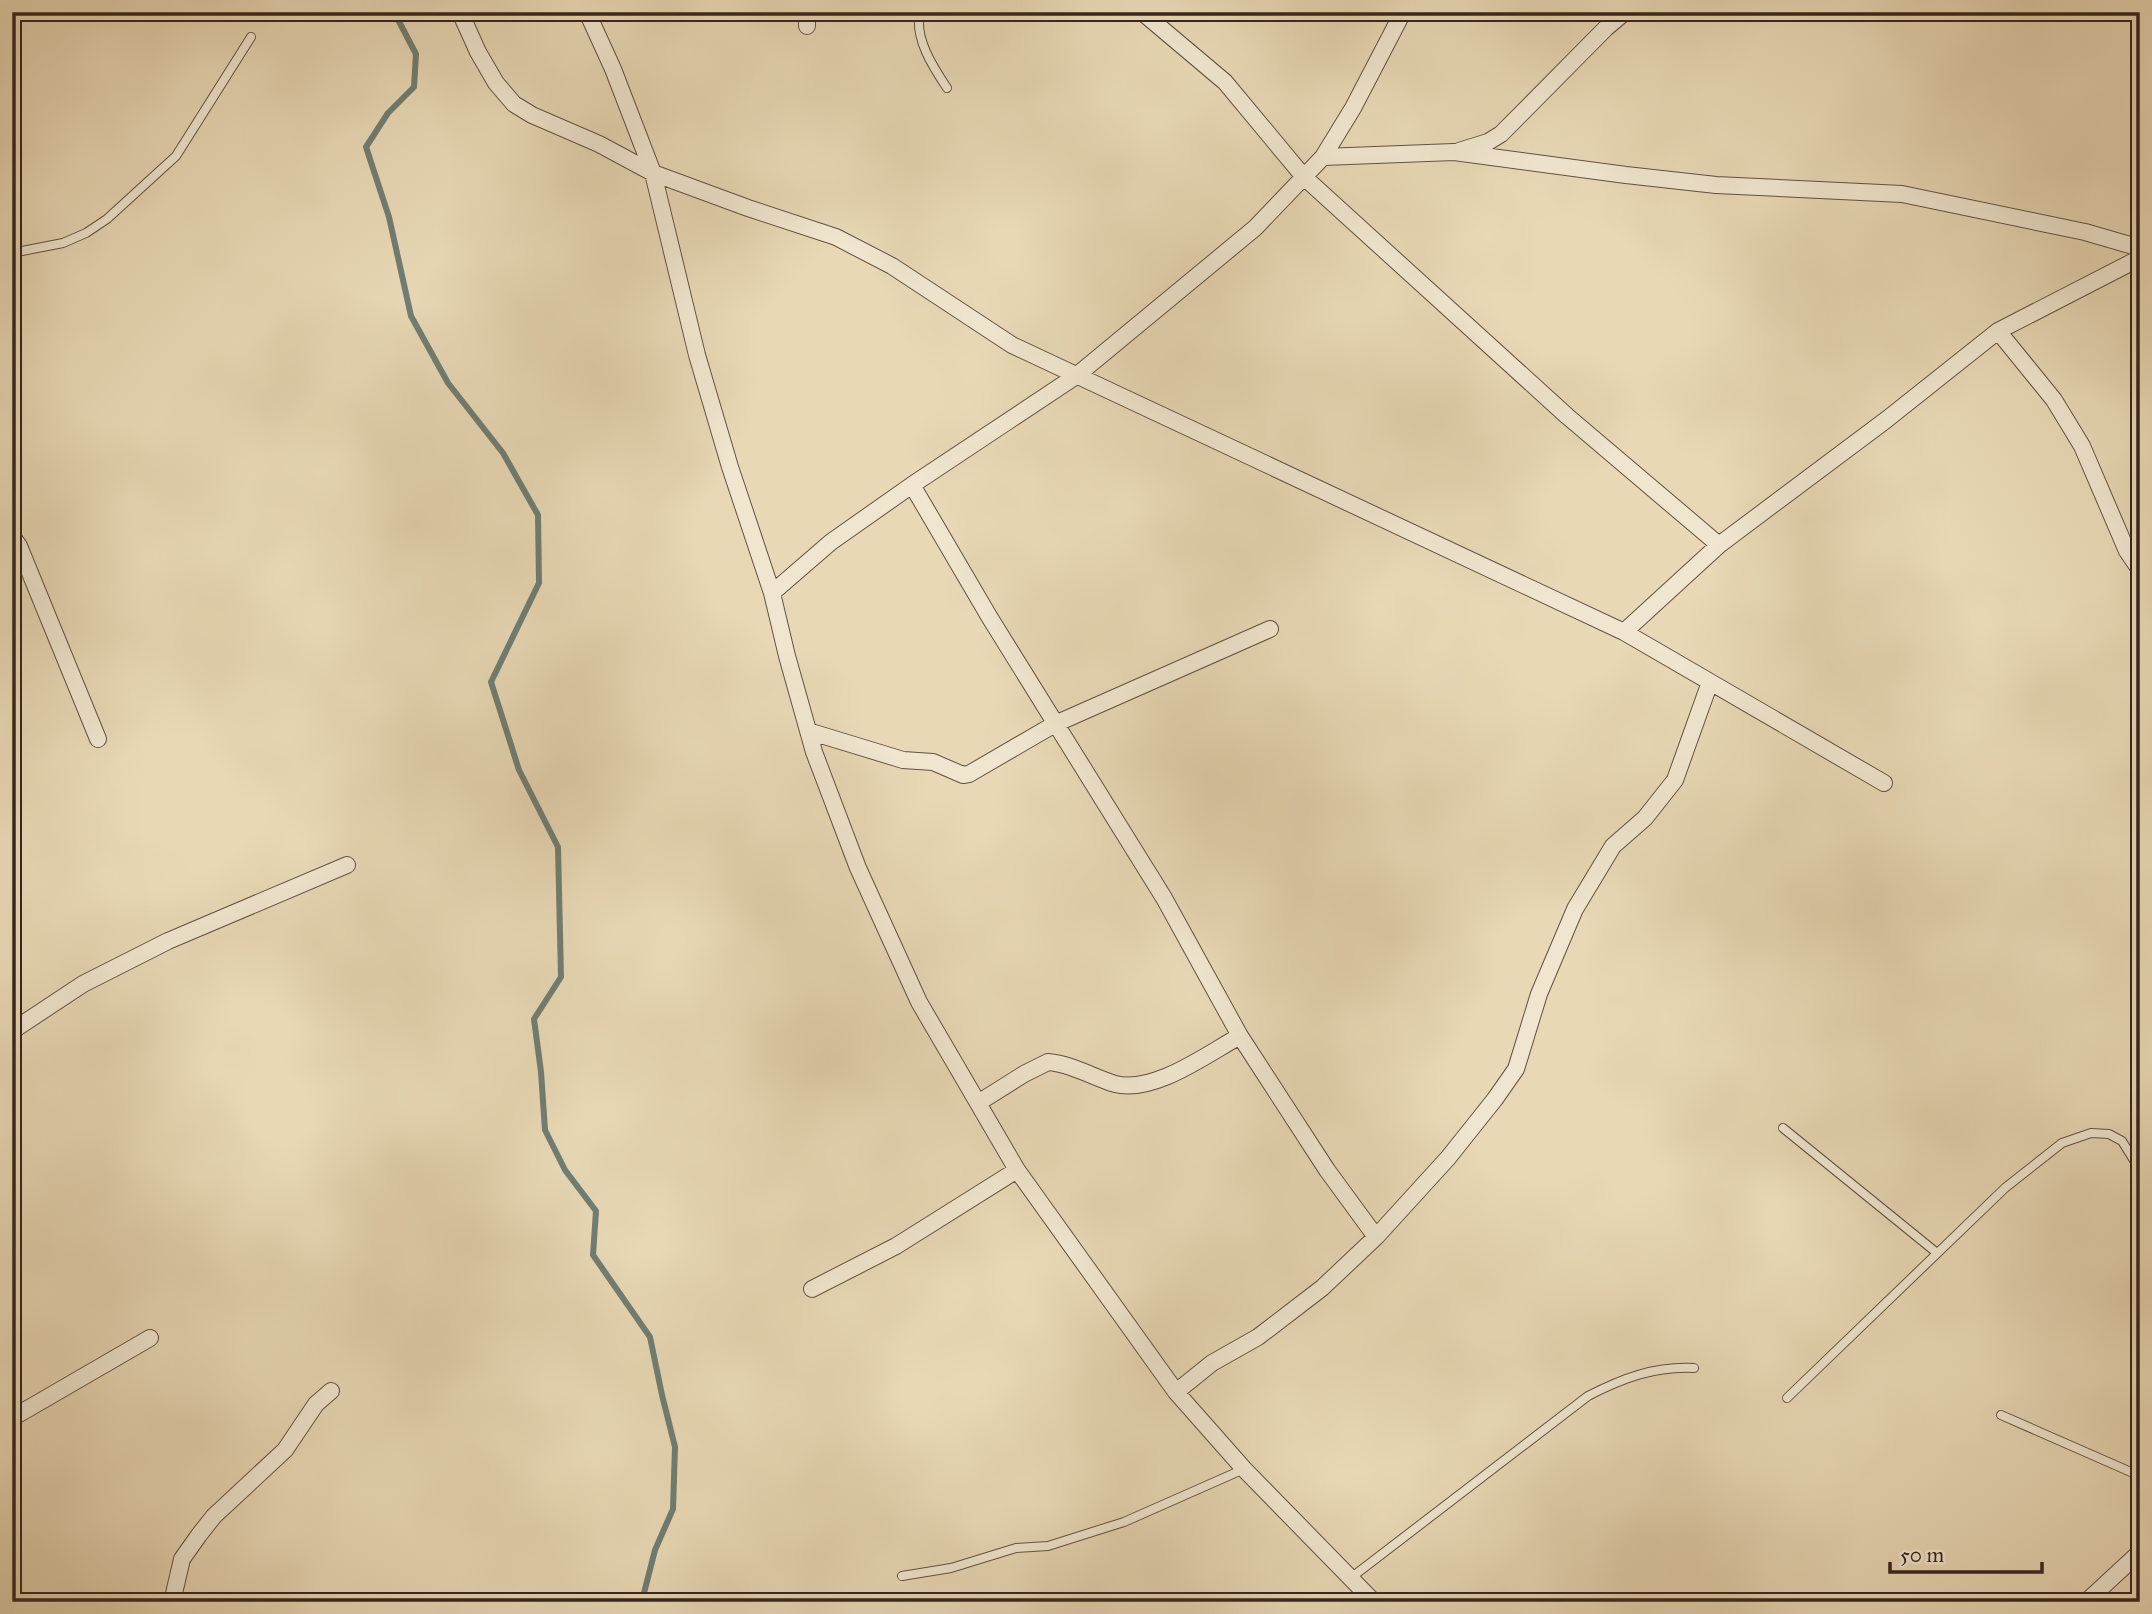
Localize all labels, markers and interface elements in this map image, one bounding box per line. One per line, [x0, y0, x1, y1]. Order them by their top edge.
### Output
scale bar [1890, 1530, 2042, 1574]
text: 50 m [1900, 1542, 1945, 1568]

